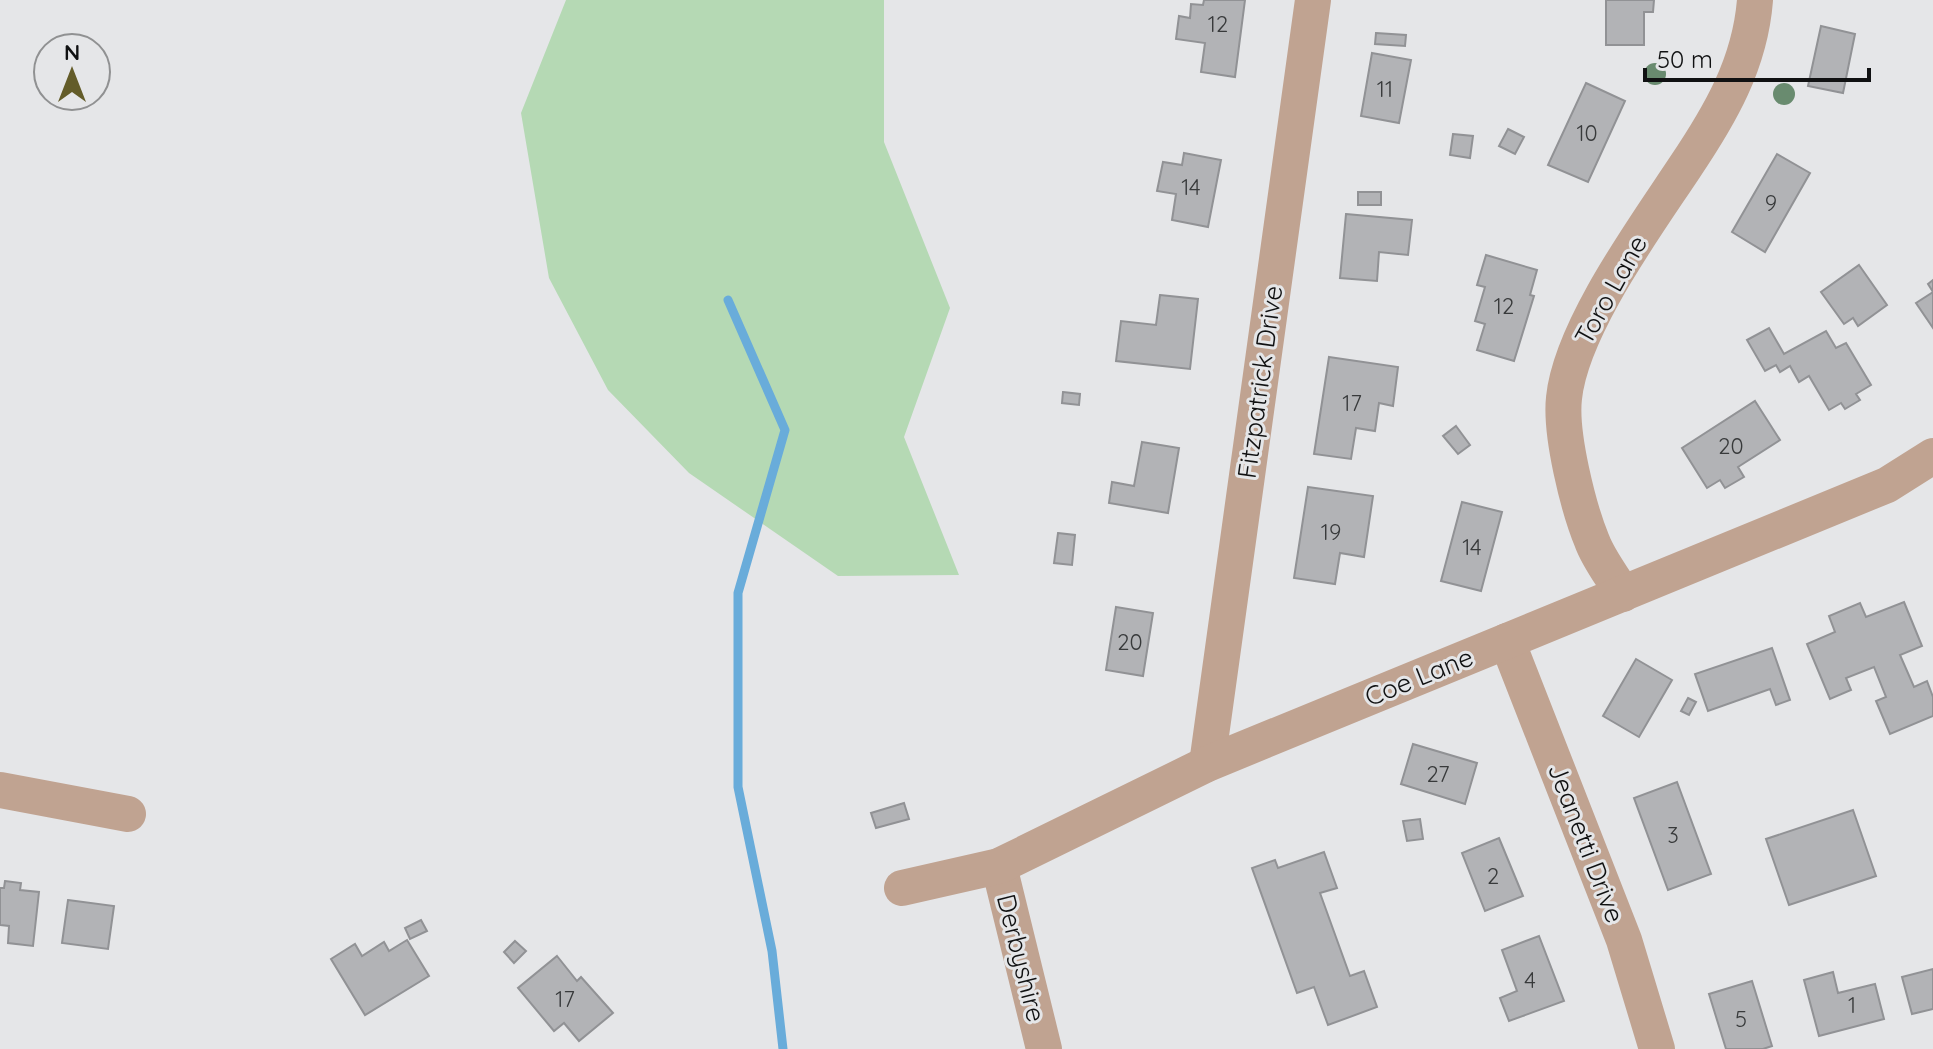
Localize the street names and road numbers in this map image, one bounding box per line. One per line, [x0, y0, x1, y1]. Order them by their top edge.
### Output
street label: Toro Lane [1567, 229, 1654, 350]
street label: Fitzpatrick Drive [1230, 283, 1289, 481]
street label: Coe Lane [1360, 640, 1478, 713]
street label: Jeanetti Drive [1541, 758, 1632, 927]
street label: Derbyshire [990, 891, 1053, 1025]

